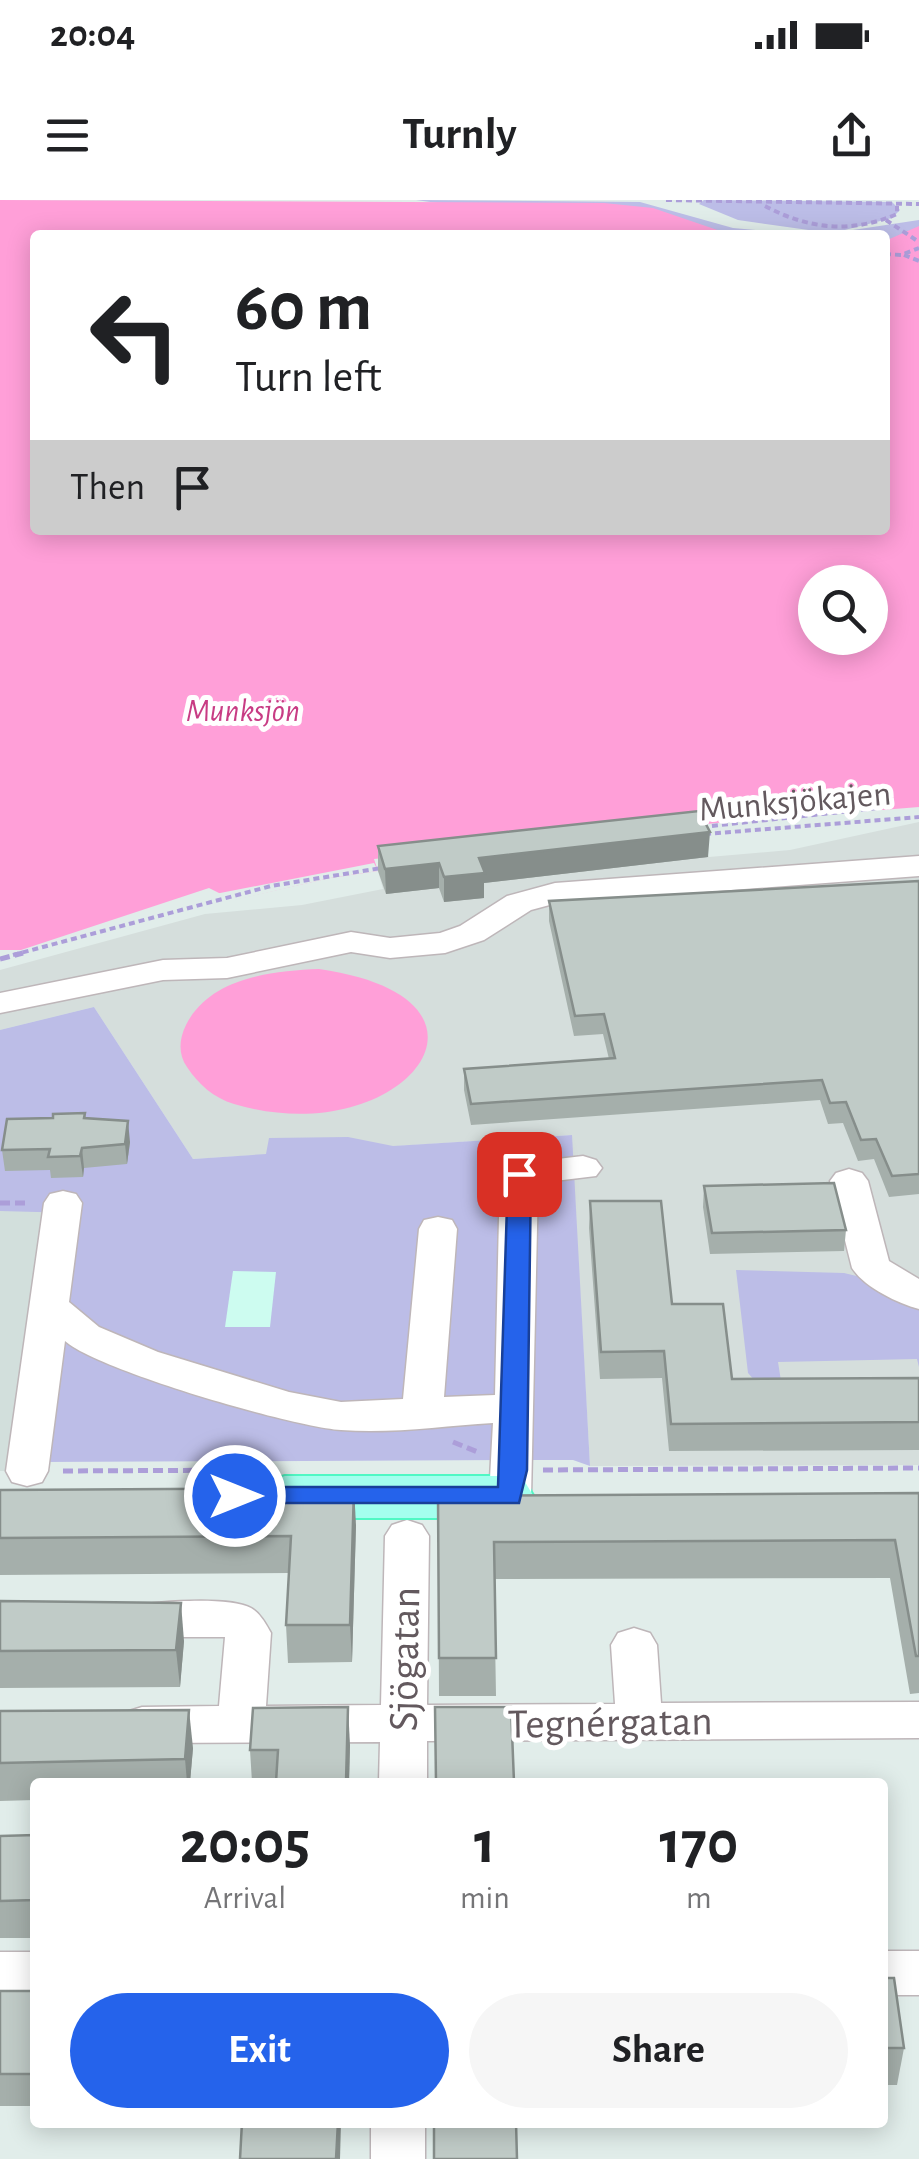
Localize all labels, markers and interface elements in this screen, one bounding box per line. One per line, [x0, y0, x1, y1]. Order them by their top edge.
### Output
text: 20:04 [50, 16, 135, 54]
icon: menu [40, 108, 95, 163]
icon: share [824, 108, 879, 163]
text: Turnly [402, 112, 517, 157]
icon: left [70, 270, 200, 400]
text: 60 m [235, 273, 372, 343]
text: Turn left [235, 355, 382, 400]
icon: arrive [165, 460, 220, 515]
text: Then [70, 469, 145, 507]
map controls [798, 565, 888, 655]
button: search [798, 565, 888, 655]
water label: Munksjön [186, 695, 300, 727]
street label: Munksjökajen [697, 776, 893, 828]
pin [477, 1132, 562, 1217]
icon: arrive [492, 1147, 547, 1202]
position arrow [183, 1444, 287, 1548]
street label: Sjögatan [383, 1586, 427, 1732]
street label: Tegnérgatan [507, 1700, 713, 1746]
text: 20:05 [180, 1814, 310, 1874]
text: 1 [474, 1814, 496, 1874]
text: 170 [659, 1814, 738, 1874]
text: Arrival [204, 1882, 286, 1914]
text: min [460, 1882, 510, 1914]
text: m [686, 1882, 712, 1914]
button: Exit [70, 1993, 449, 2108]
button: Share [469, 1993, 848, 2108]

